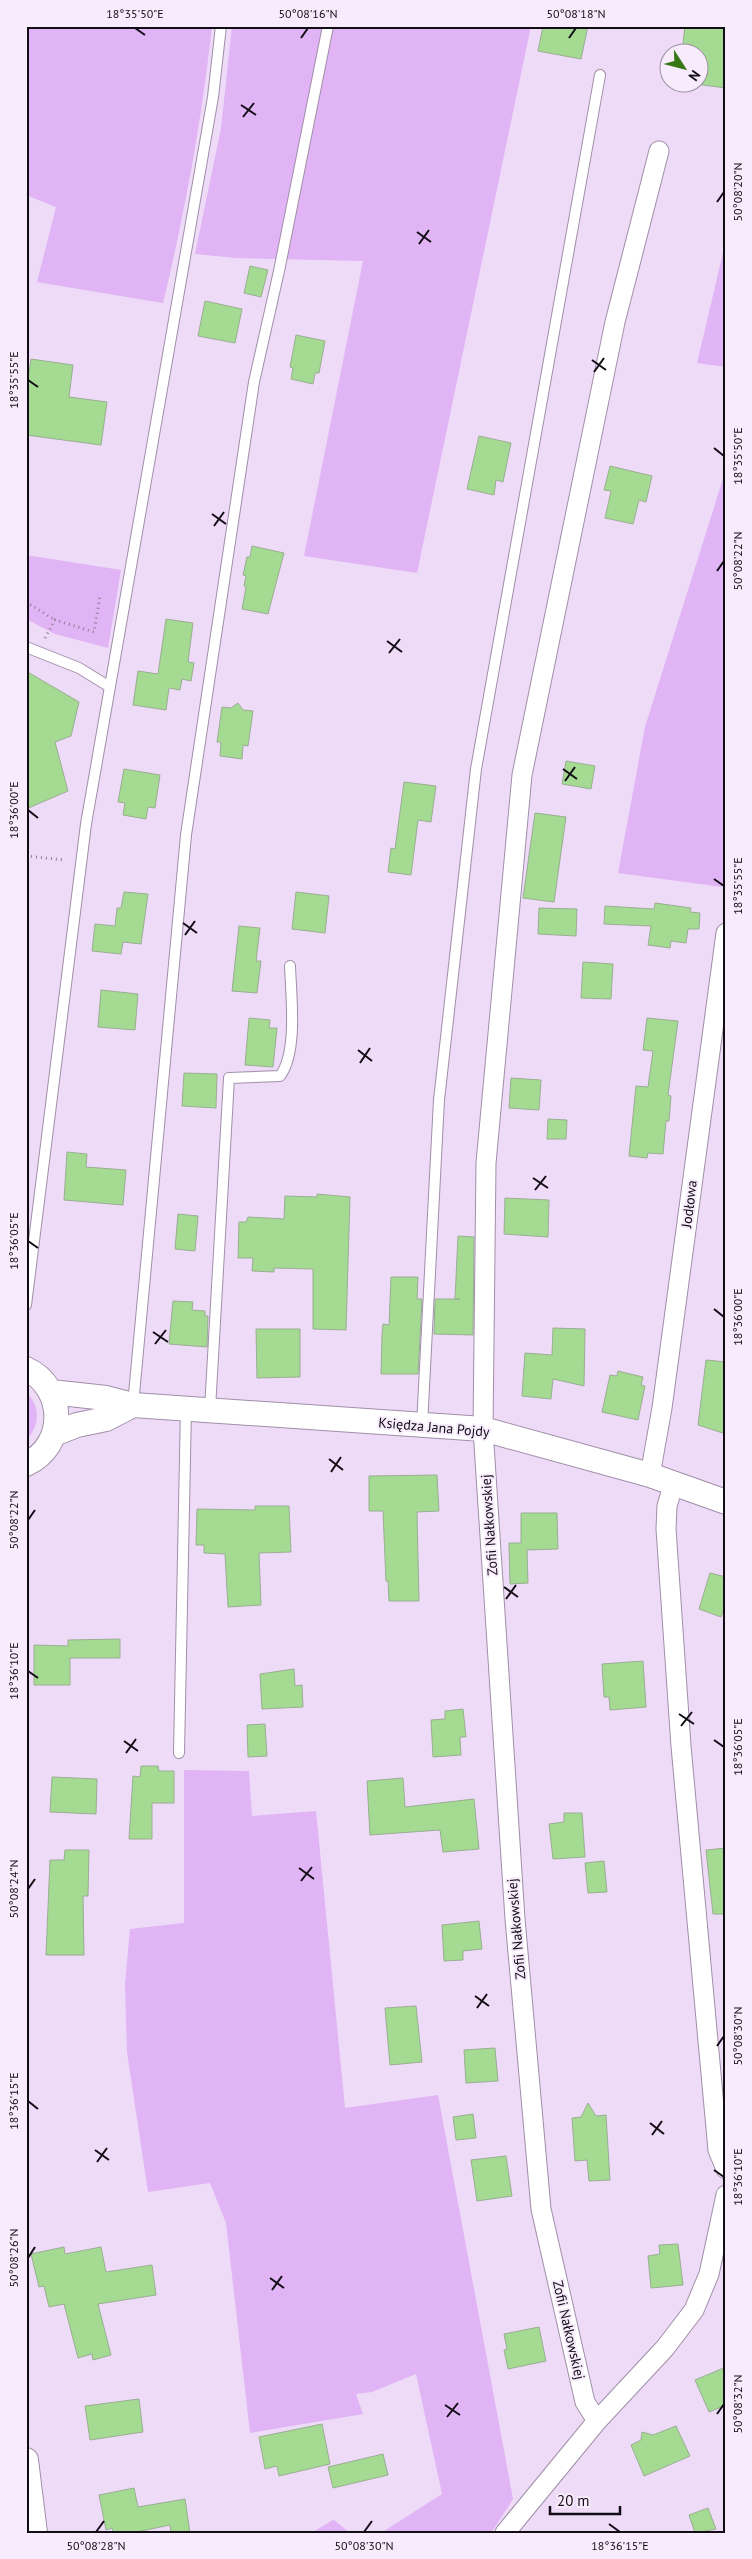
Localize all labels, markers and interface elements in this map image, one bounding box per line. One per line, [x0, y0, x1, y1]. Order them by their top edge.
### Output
text: 18°35'50"E [106, 6, 164, 21]
text: 50°08'16"N [278, 6, 338, 21]
text: 50°08'18"N [546, 6, 606, 21]
north arrow [660, 42, 710, 92]
text: N [685, 67, 705, 85]
text: 50°08'20"N [730, 162, 745, 222]
text: 18°35'55"E [6, 351, 21, 409]
text: 18°35'50"E [730, 427, 745, 485]
text: 50°08'22"N [730, 531, 745, 591]
text: 18°36'00"E [6, 781, 21, 839]
text: 18°35'55"E [730, 857, 745, 915]
street label: Jodłowa [677, 1179, 701, 1230]
text: 18°36'05"E [6, 1212, 21, 1270]
text: 18°36'00"E [730, 1288, 745, 1346]
street label: Księdza Jana Pojdy [378, 1413, 491, 1441]
street label: Zofii Nałkowskiej [476, 1474, 502, 1576]
text: 50°08'22"N [6, 1490, 21, 1550]
text: 18°36'10"E [6, 1642, 21, 1700]
text: 18°36'05"E [730, 1718, 745, 1776]
text: 50°08'24"N [6, 1859, 21, 1919]
street label: Zofii Nałkowskiej [503, 1878, 529, 1980]
text: 50°08'30"N [730, 2006, 745, 2066]
text: 18°36'15"E [6, 2072, 21, 2130]
text: 18°36'10"E [730, 2148, 745, 2206]
text: 50°08'26"N [6, 2228, 21, 2288]
street label: Zofii Nałkowskiej [549, 2279, 589, 2381]
text: 50°08'32"N [730, 2374, 745, 2434]
scale bar [550, 2484, 620, 2516]
text: 20 m [557, 2491, 590, 2510]
text: 50°08'28"N [66, 2538, 126, 2553]
text: 50°08'30"N [334, 2538, 394, 2553]
text: 18°36'15"E [591, 2538, 649, 2553]

